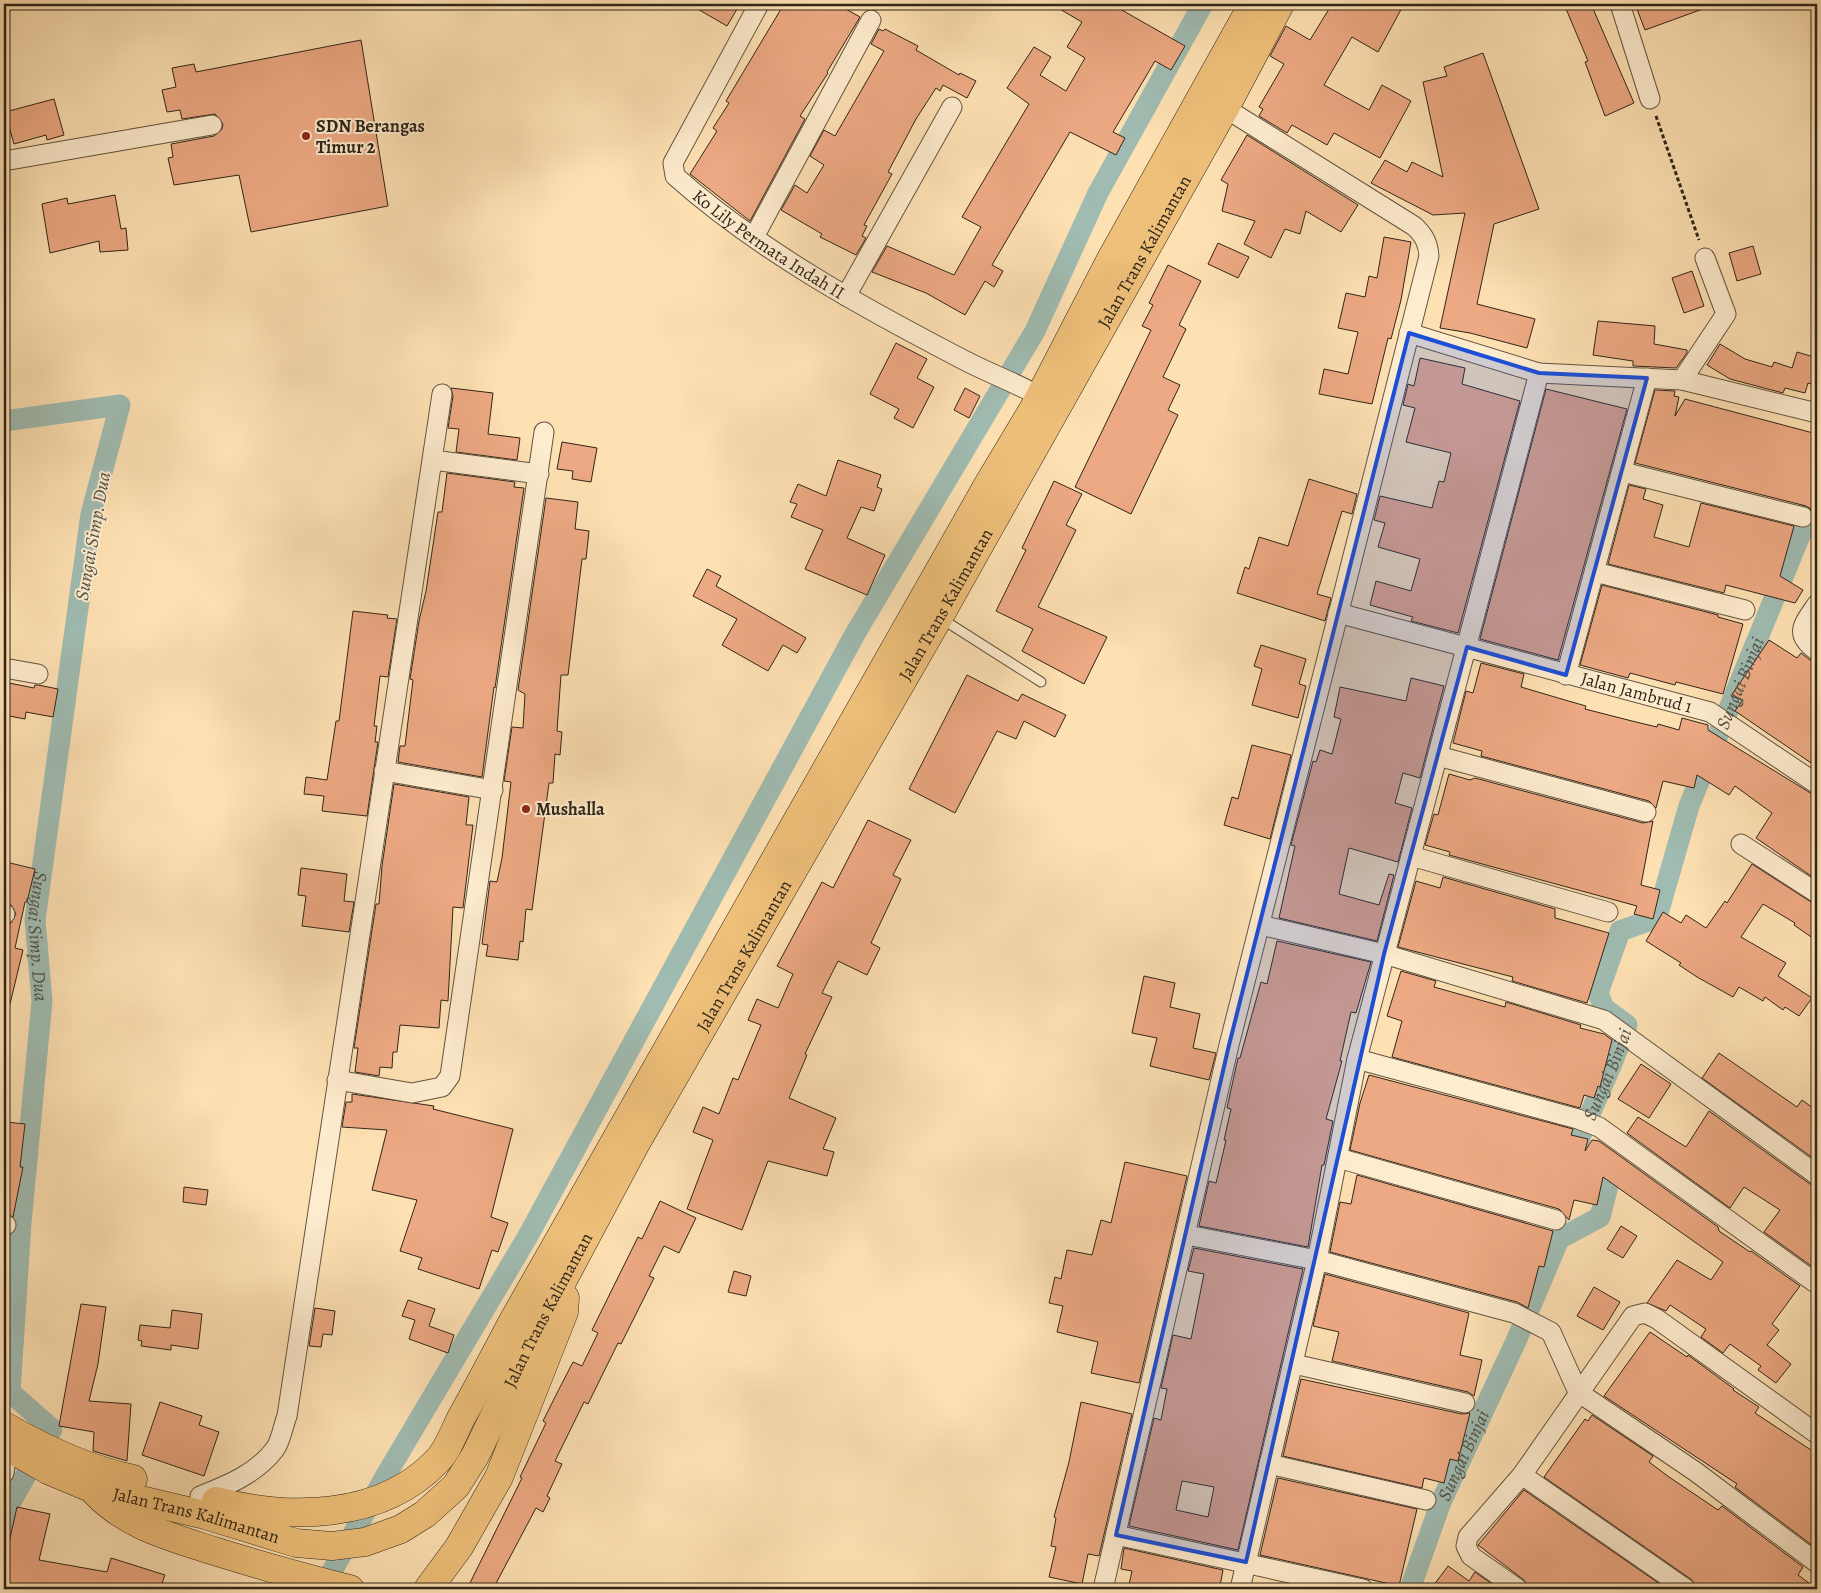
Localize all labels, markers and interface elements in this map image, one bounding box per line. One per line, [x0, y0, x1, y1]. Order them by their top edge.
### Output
place label: SDN Berangas Timur 2 [316, 114, 425, 159]
marker: SDN Berangas Timur 2 [300, 130, 312, 142]
street label: Jalan Trans Kalimantan [1092, 171, 1197, 332]
street label: Ko Lily Permata Indah II [687, 184, 849, 305]
water label: Sungai Simp. Dua [69, 470, 117, 602]
street label: Jalan Trans Kalimantan [893, 524, 998, 685]
water label: Sungai Binjai [1710, 634, 1771, 733]
street label: Jalan Jambrud 1 [1578, 666, 1695, 719]
place label: Mushalla [536, 797, 605, 821]
marker: Mushalla [520, 803, 532, 815]
water label: Sungai Simp. Dua [21, 870, 54, 1003]
street label: Jalan Trans Kalimantan [691, 875, 797, 1036]
water label: Sungai Binjai [1577, 1025, 1638, 1125]
street label: Jalan Trans Kalimantan [498, 1228, 598, 1392]
water label: Sungai Binjai [1431, 1406, 1496, 1505]
street label: Jalan Trans Kalimantan [111, 1482, 283, 1549]

